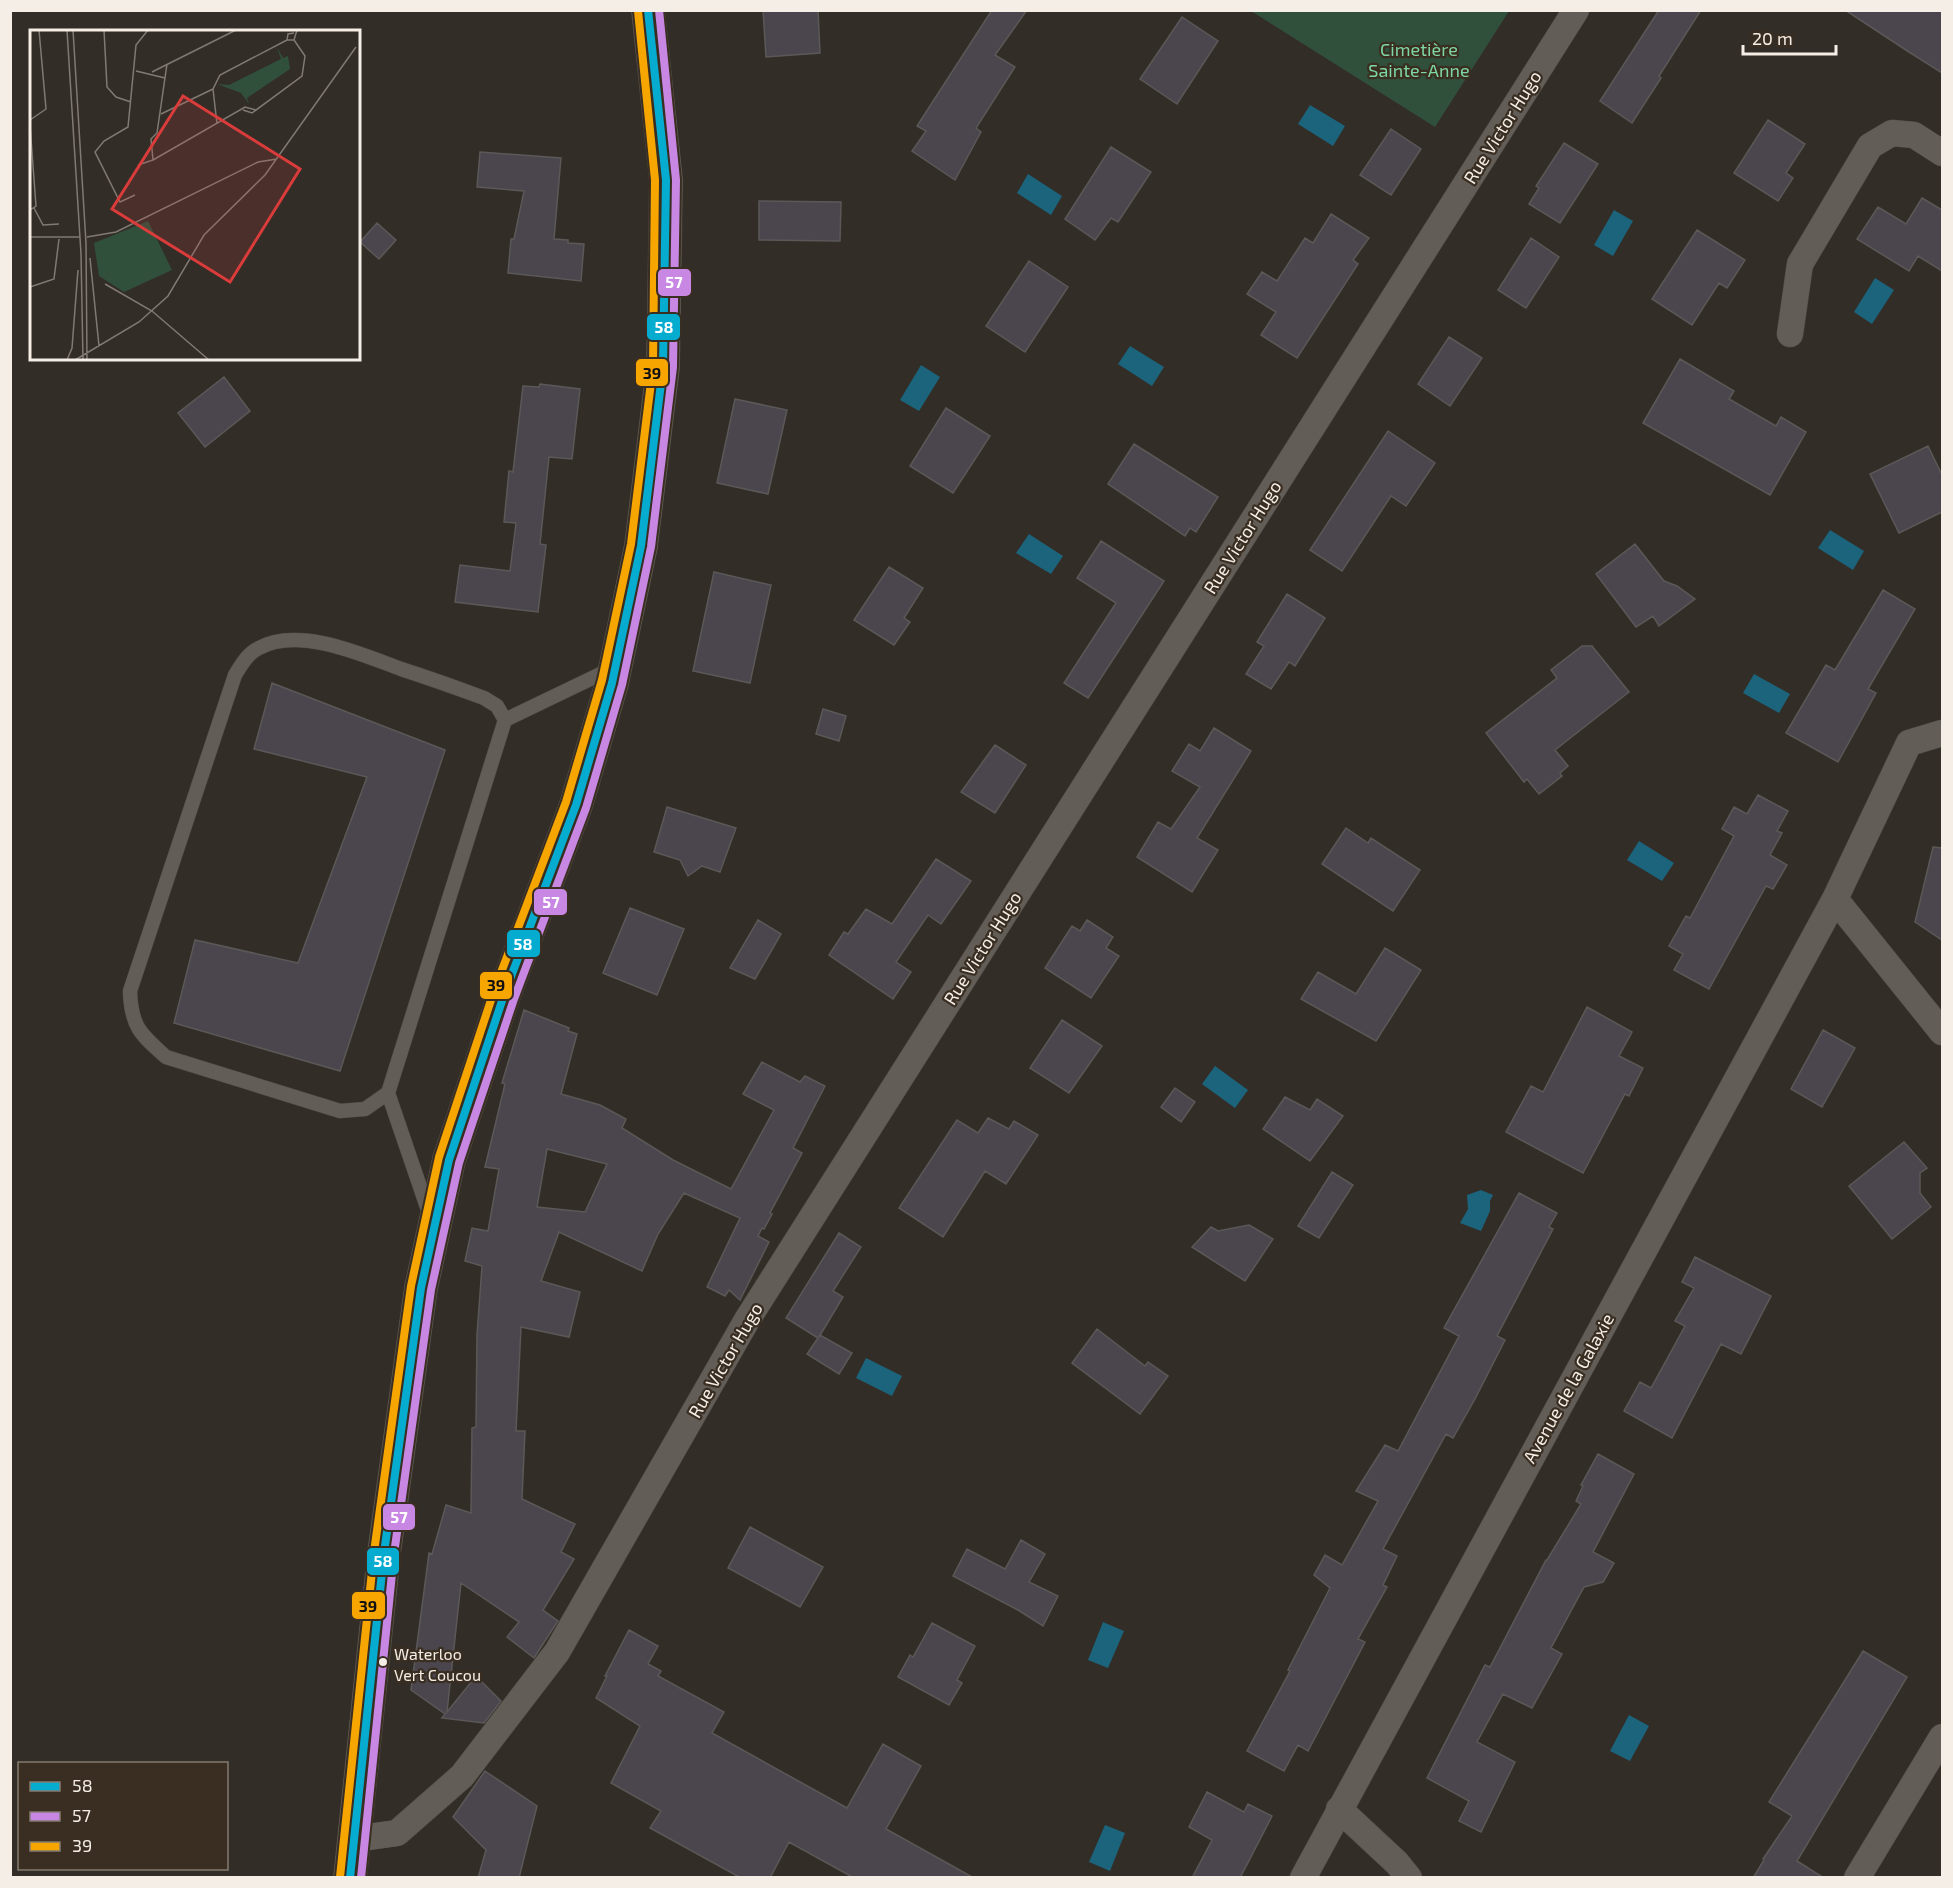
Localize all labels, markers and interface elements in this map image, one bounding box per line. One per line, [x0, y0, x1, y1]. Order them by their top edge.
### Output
scale bar [1743, 18, 1836, 56]
text: 20 m [1752, 27, 1793, 49]
inset map [30, 30, 360, 360]
park label: Cimetière Sainte-Anne [1368, 38, 1470, 81]
street label: Rue Victor Hugo [1458, 66, 1546, 188]
line badge: 57 [657, 268, 692, 297]
text: 57 [665, 272, 683, 291]
line badge: 58 [646, 313, 681, 341]
text: 58 [655, 317, 673, 336]
line badge: 39 [635, 358, 669, 387]
text: 39 [643, 363, 661, 382]
street label: Rue Victor Hugo [1198, 476, 1286, 598]
street label: Rue Victor Hugo [938, 887, 1026, 1009]
line badge: 57 [533, 888, 568, 916]
text: 57 [542, 892, 560, 911]
line badge: 58 [506, 929, 541, 958]
text: 58 [514, 934, 532, 953]
line badge: 39 [479, 971, 513, 1000]
text: 39 [487, 975, 505, 994]
street label: Rue Victor Hugo [683, 1299, 767, 1421]
street label: Avenue de la Galaxie [1518, 1309, 1618, 1467]
line badge: 57 [382, 1503, 416, 1531]
text: 57 [390, 1507, 408, 1526]
line badge: 58 [366, 1547, 400, 1576]
text: 58 [374, 1551, 392, 1570]
line badge: 39 [351, 1591, 386, 1620]
text: 39 [359, 1596, 377, 1615]
place label: Waterloo Vert Coucou [394, 1644, 481, 1684]
marker: Waterloo Vert Coucou [377, 1656, 389, 1668]
legend [18, 1762, 228, 1870]
text: 58 [72, 1774, 93, 1796]
text: 57 [72, 1804, 91, 1826]
text: 39 [72, 1834, 92, 1856]

